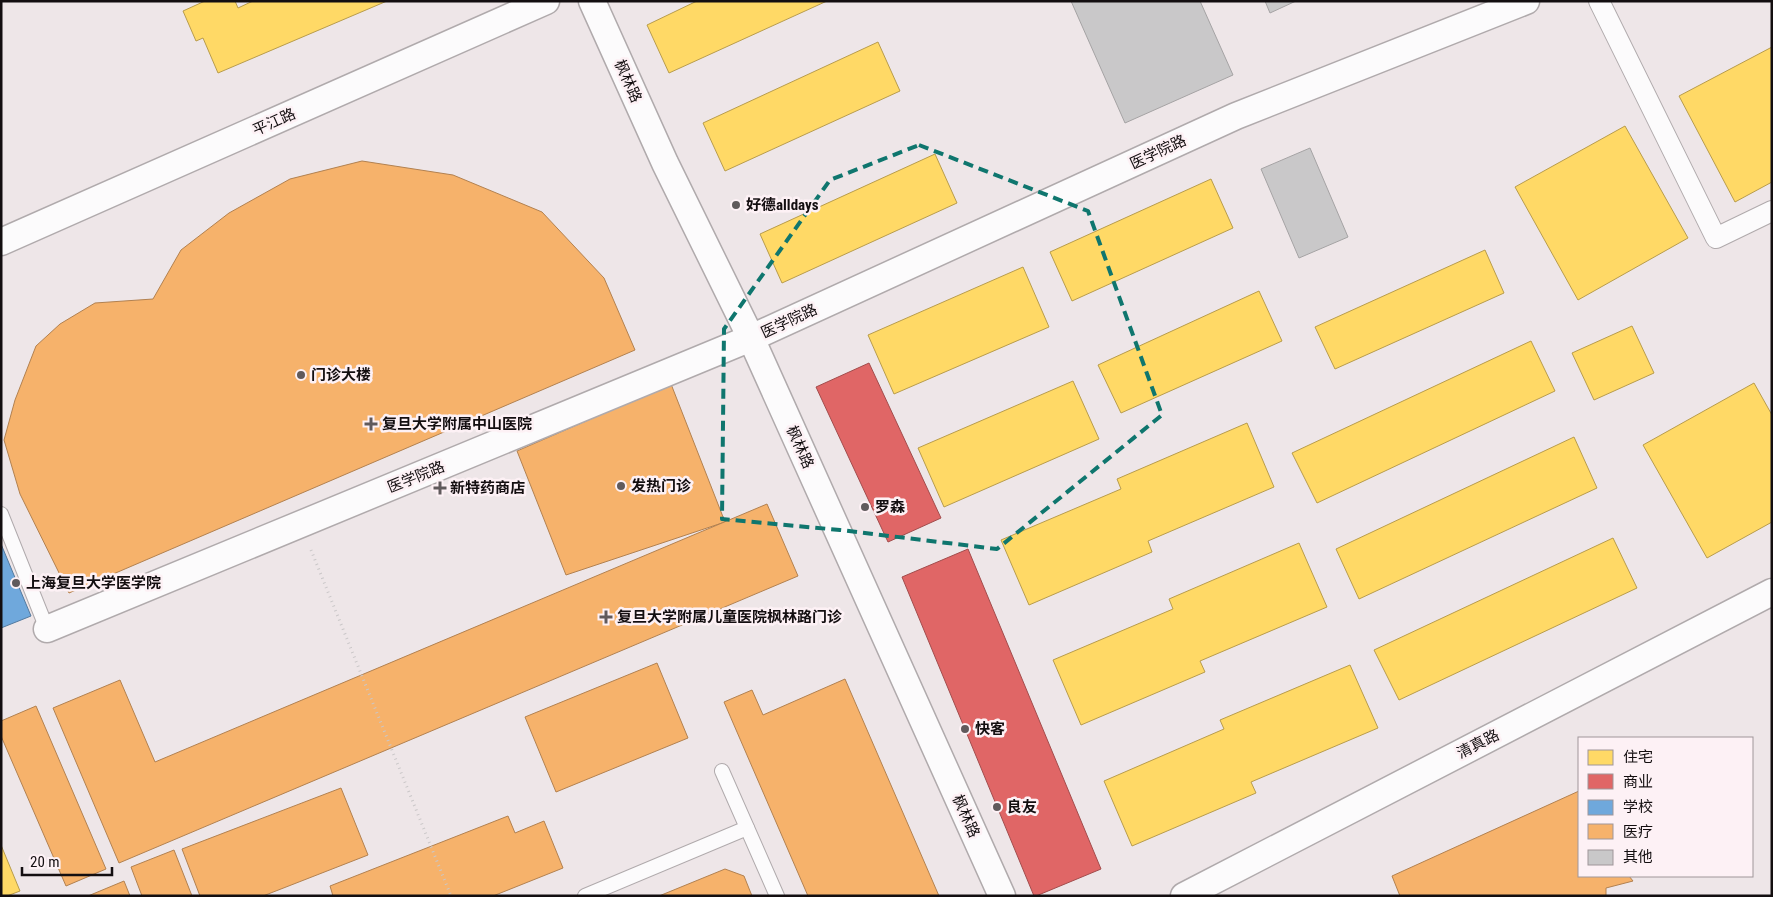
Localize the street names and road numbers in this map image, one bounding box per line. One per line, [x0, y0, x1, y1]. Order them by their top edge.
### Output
street label: 枫林路 [611, 57, 645, 105]
street label: 平江路 [250, 105, 298, 139]
street label: 医学院路 [1127, 131, 1189, 173]
street label: 医学院路 [758, 300, 820, 342]
street label: 枫林路 [783, 423, 817, 471]
street label: 医学院路 [385, 457, 447, 497]
street label: 清真路 [1454, 726, 1502, 762]
street label: 枫林路 [949, 792, 983, 840]

